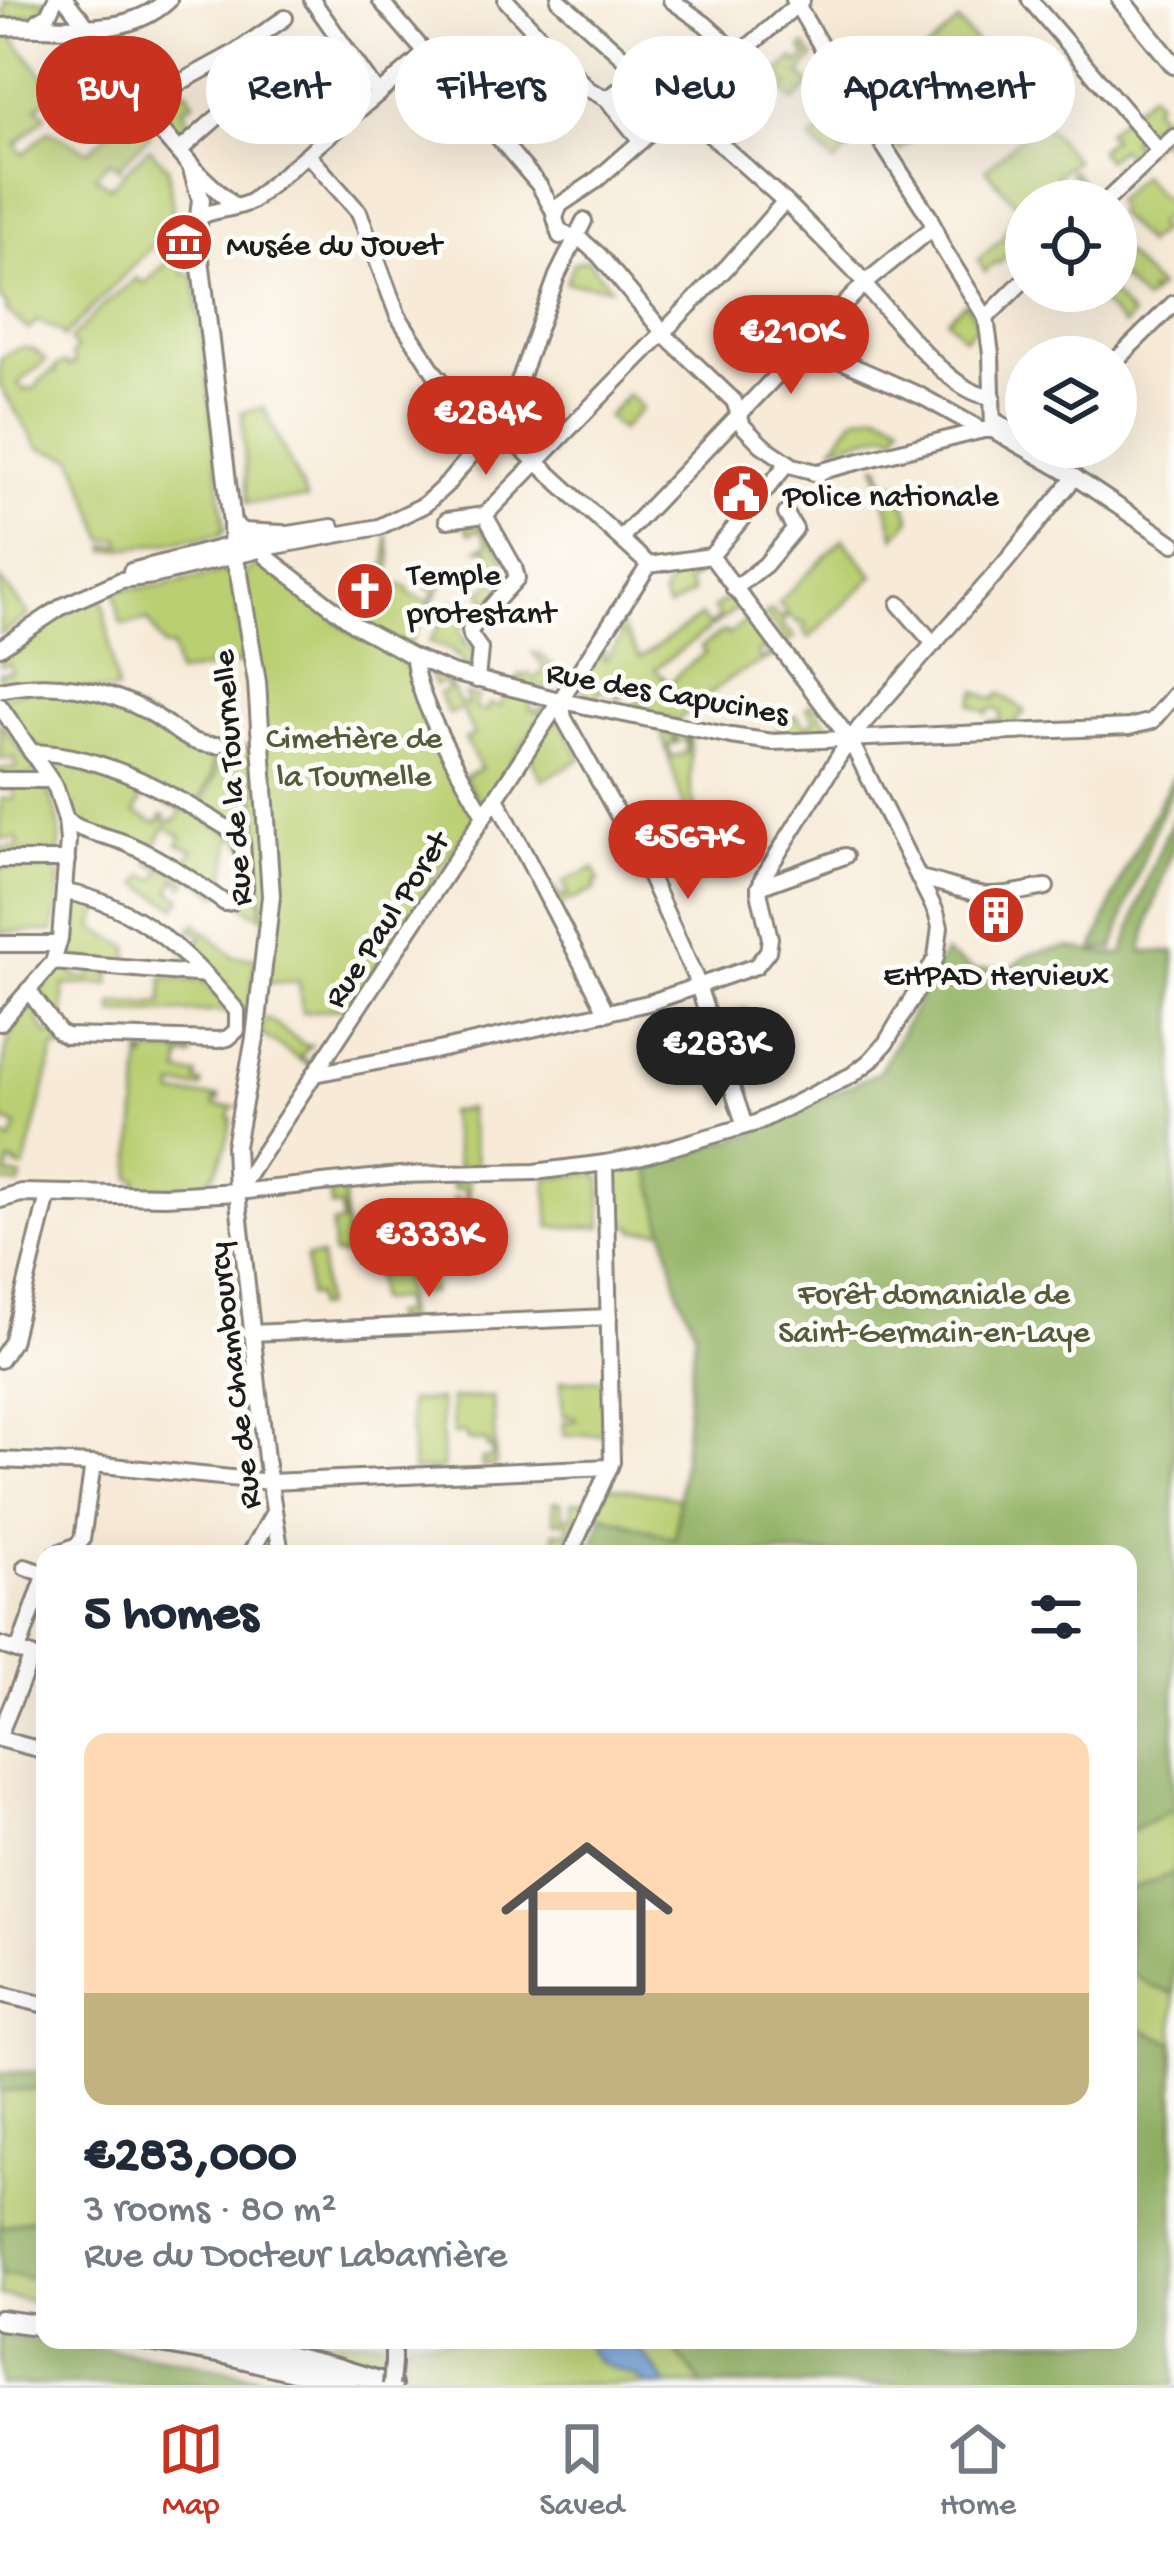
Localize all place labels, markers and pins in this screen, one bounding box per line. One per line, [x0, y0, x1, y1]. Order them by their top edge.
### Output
museum icon: Musée du Jouet [153, 211, 215, 273]
place label: Musée du Jouet [226, 229, 444, 267]
pin: €210K [707, 295, 875, 397]
pin: €284K [402, 376, 570, 478]
public building icon: Police nationale [710, 462, 772, 524]
place label: Police nationale [782, 480, 1000, 518]
place label: Temple protestant [405, 559, 558, 635]
church icon: Temple protestant [334, 560, 396, 622]
pin: €567K [604, 800, 772, 902]
building icon: EHPAD Hervieux [965, 884, 1027, 946]
place label: EHPAD Hervieux [883, 959, 1109, 997]
pin: €283K [632, 1007, 800, 1109]
pin: €333K [345, 1198, 513, 1300]

